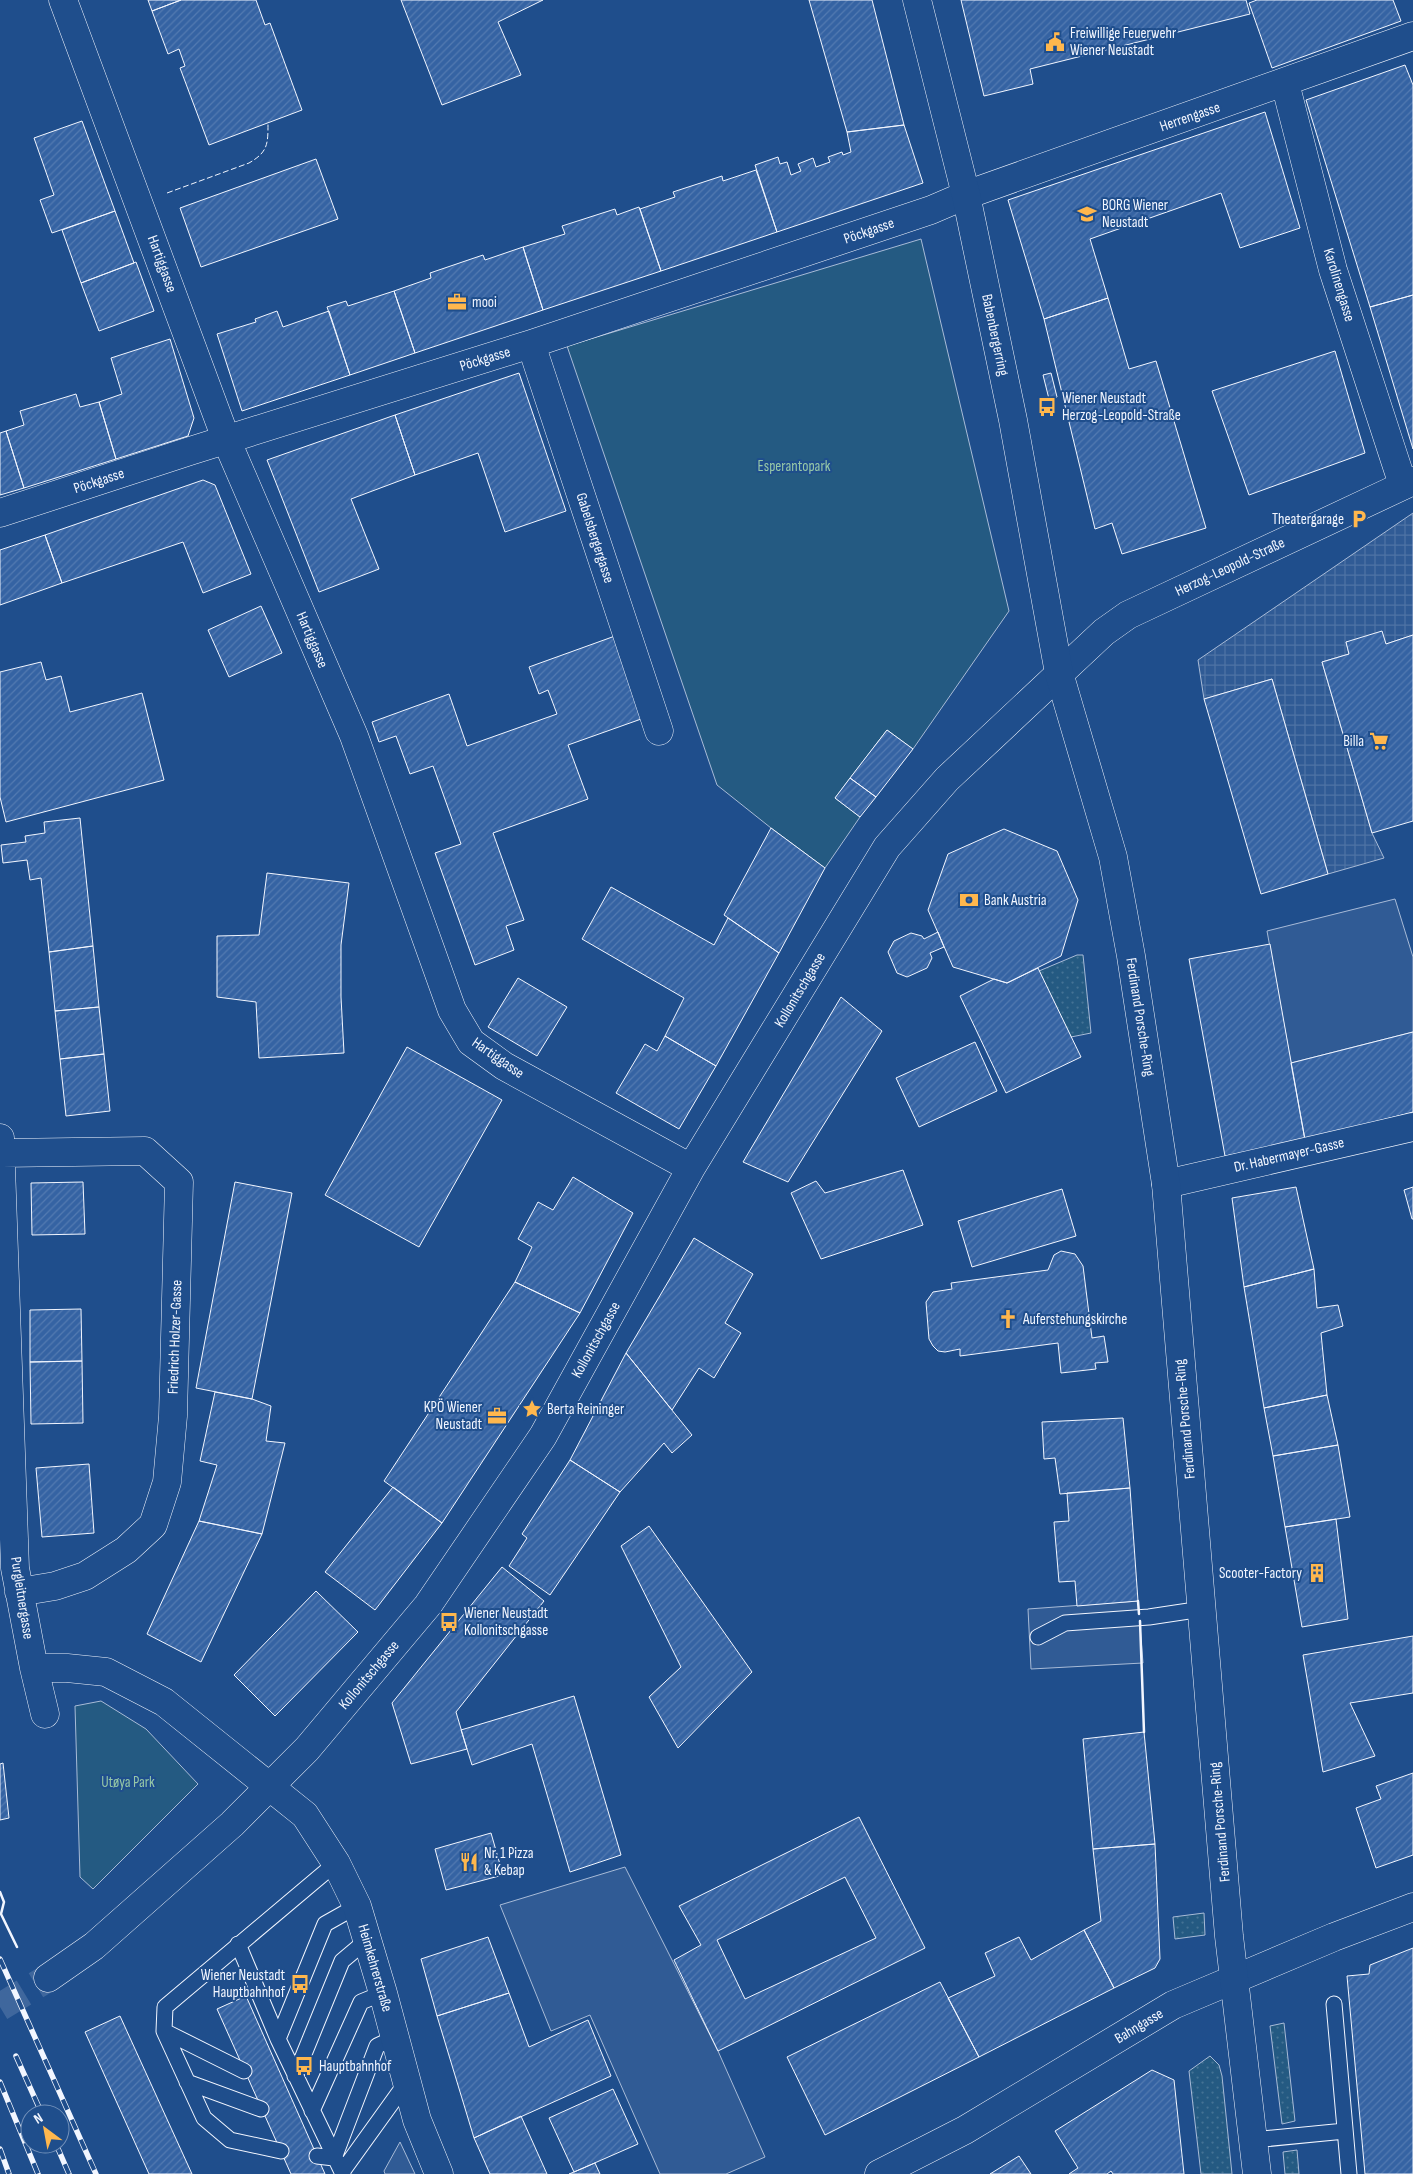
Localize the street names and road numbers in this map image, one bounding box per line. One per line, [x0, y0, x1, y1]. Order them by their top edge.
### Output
street label: Herrengasse [1157, 98, 1223, 136]
street label: Pöckgasse [841, 214, 897, 248]
street label: Hartiggasse [143, 233, 181, 295]
street label: Karolinengasse [1319, 246, 1359, 324]
street label: Babenbergerring [977, 292, 1013, 378]
street label: Pöckgasse [457, 342, 513, 376]
street label: Pöckgasse [71, 464, 127, 498]
street label: Gabelsbergergasse [571, 490, 619, 586]
street label: Herzog-Leopold-Straße [1172, 533, 1288, 601]
street label: Hartiggasse [292, 609, 332, 671]
street label: Kollonitschgasse [770, 949, 830, 1031]
street label: Ferdinand Porsche-Ring [1121, 956, 1159, 1078]
street label: Hartiggasse [468, 1033, 528, 1083]
street label: Dr. Habermayer-Gasse [1232, 1133, 1346, 1177]
street label: Friedrich Holzer-Gasse [164, 1280, 186, 1394]
street label: Kollonitschgasse [567, 1299, 625, 1381]
street label: Ferdinand Porsche-Ring [1170, 1358, 1200, 1480]
street label: Purgleitnergasse [6, 1555, 38, 1641]
street label: Kollonitschgasse [335, 1637, 403, 1713]
street label: Ferdinand Porsche-Ring [1205, 1761, 1235, 1883]
street label: Heimkehrerstraße [353, 1922, 397, 2014]
street label: Bahngasse [1111, 2004, 1167, 2048]

